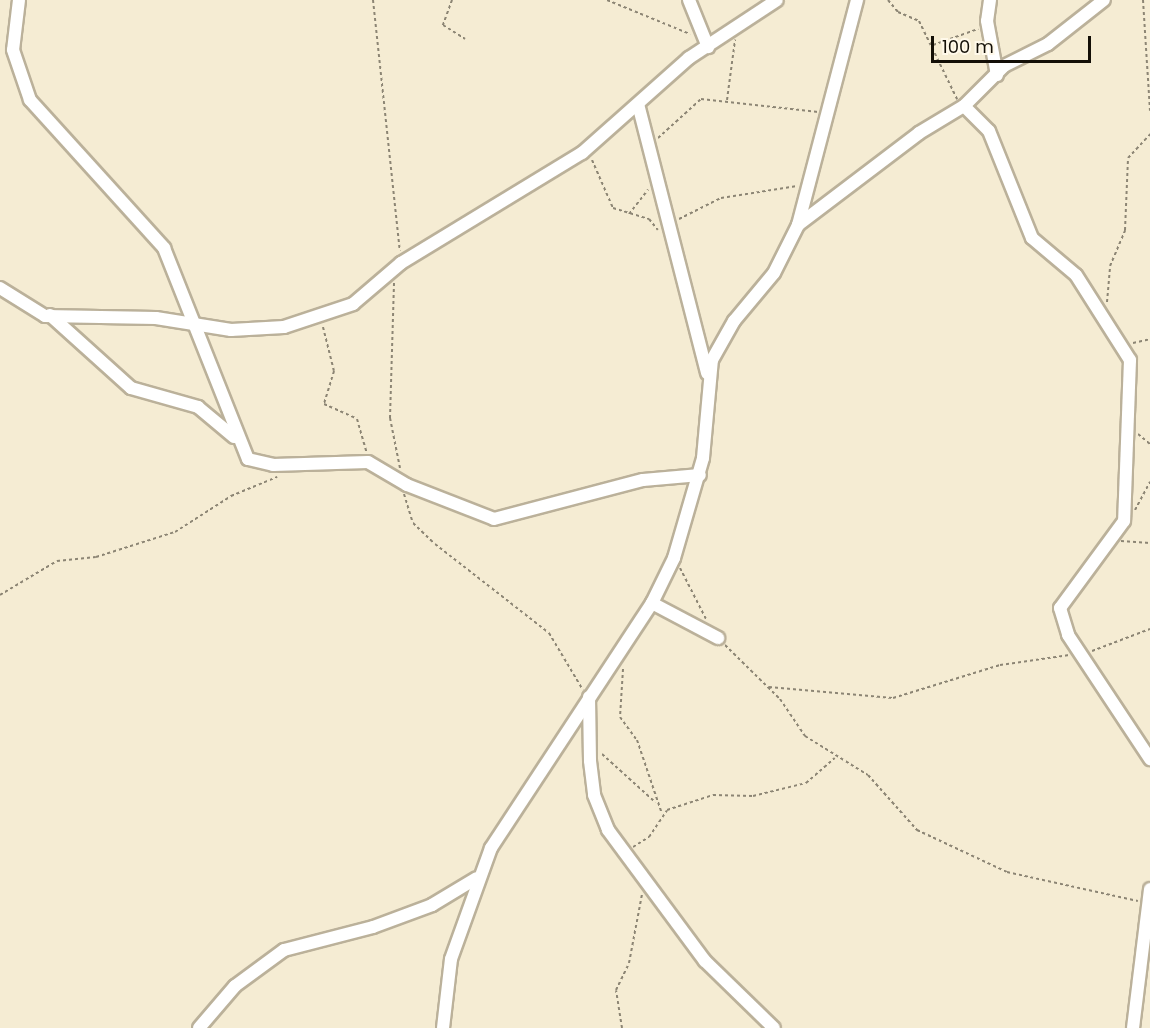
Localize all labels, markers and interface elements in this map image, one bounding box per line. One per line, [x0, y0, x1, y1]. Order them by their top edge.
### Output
scale bar [934, 24, 1094, 62]
text: 100 m [942, 34, 994, 59]

